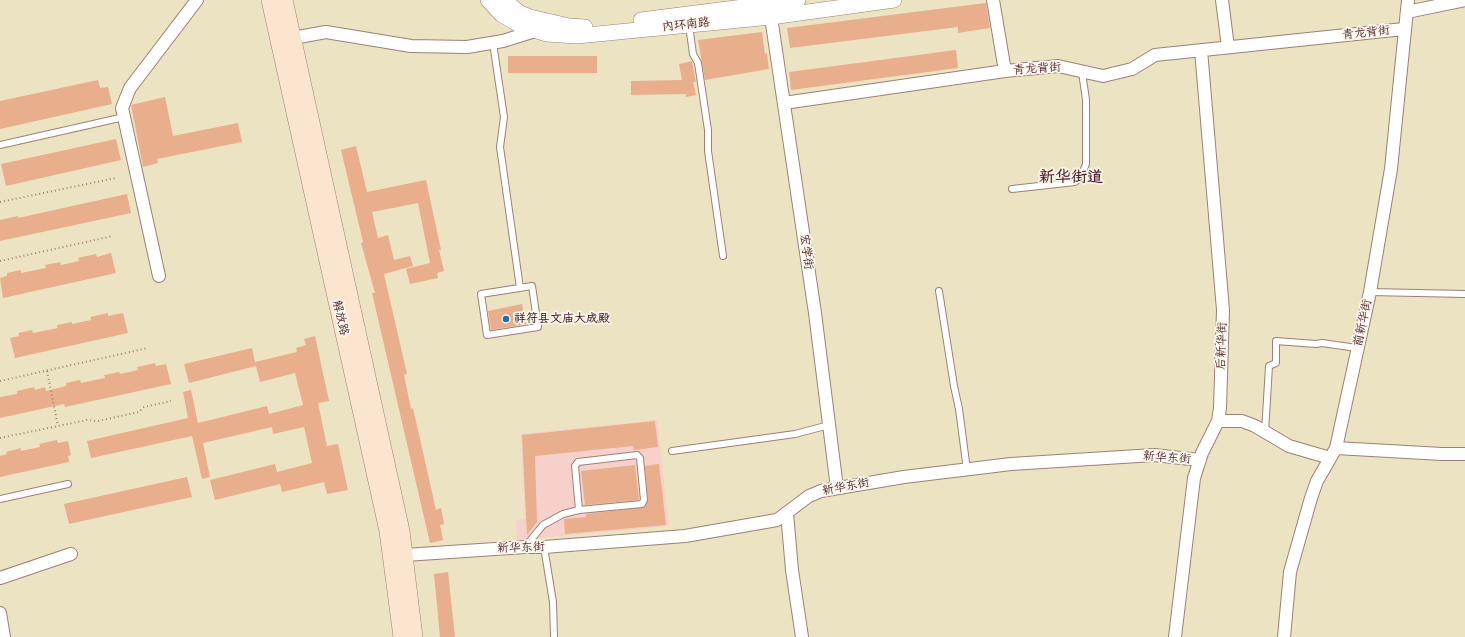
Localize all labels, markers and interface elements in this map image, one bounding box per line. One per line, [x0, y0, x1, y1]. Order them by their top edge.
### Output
street label: 内环南路 [661, 15, 711, 35]
street label: 青龙背街 [1341, 23, 1391, 43]
street label: 青龙背街 [1013, 60, 1061, 78]
district label: 新华街道 [1039, 168, 1103, 188]
street label: 宏学街 [796, 233, 816, 271]
street label: 前新华街 [1351, 298, 1375, 348]
street label: 解放路 [329, 299, 351, 337]
place label: 祥符县文庙大成殿 [514, 312, 610, 326]
marker: 祥符县文庙大成殿 [501, 314, 511, 324]
street label: 后新华街 [1214, 322, 1230, 370]
street label: 新华东街 [1143, 449, 1191, 467]
street label: 新华东街 [821, 475, 871, 499]
street label: 新华东街 [497, 540, 545, 556]

